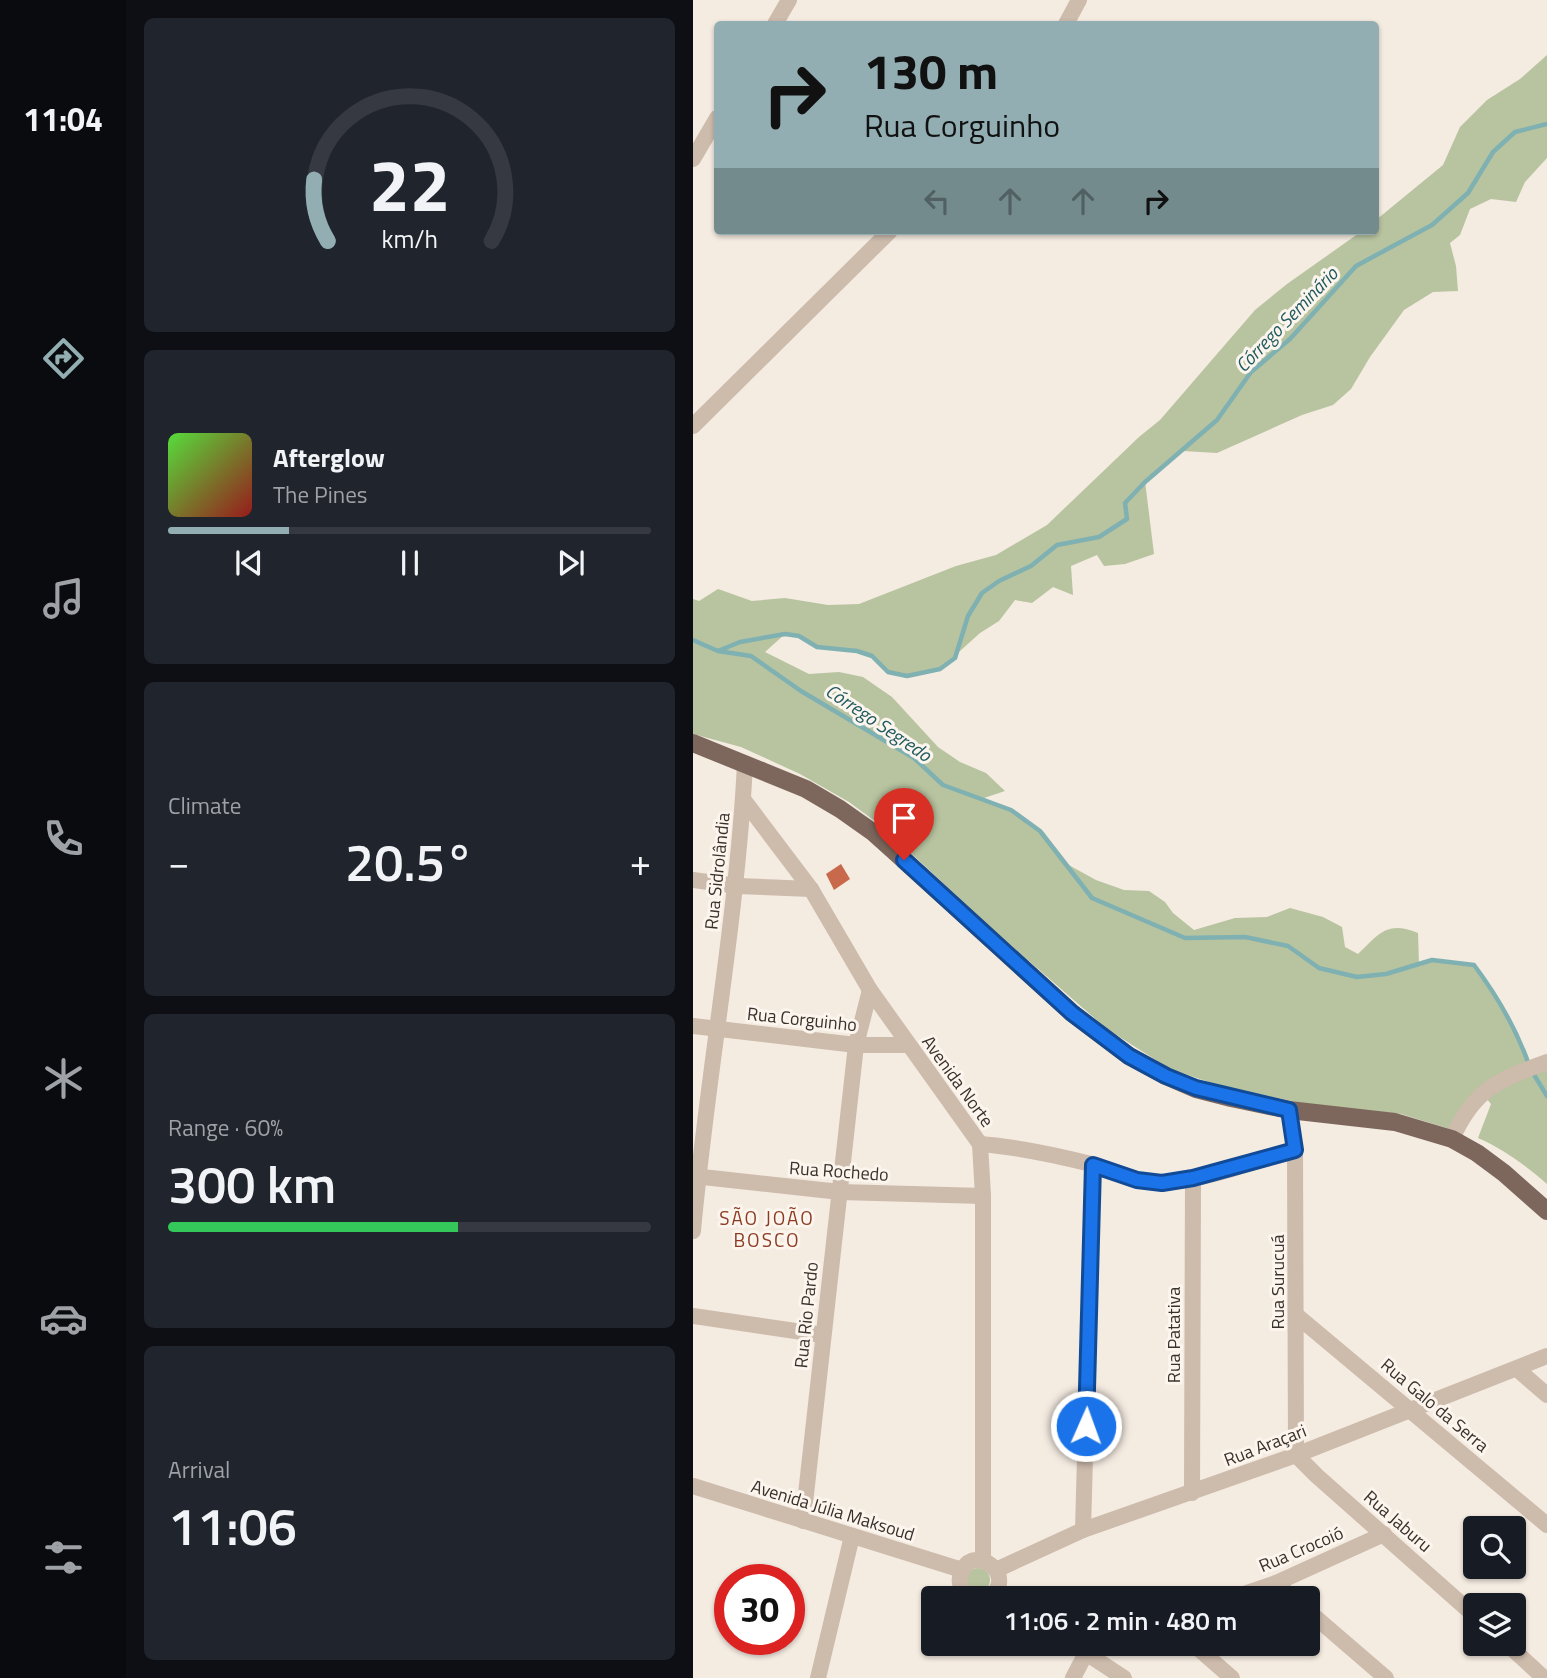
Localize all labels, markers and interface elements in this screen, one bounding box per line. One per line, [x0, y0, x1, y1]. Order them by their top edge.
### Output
text: 130 m [864, 33, 998, 108]
icon: right [749, 49, 840, 140]
text: 11:04 [23, 95, 103, 143]
text: Rua Corguinho [864, 101, 1060, 149]
text: 22 [369, 129, 450, 239]
icon: left [918, 182, 956, 220]
icon: ahead [991, 182, 1029, 220]
icon: ahead [1064, 182, 1102, 220]
icon: right [1137, 182, 1175, 220]
text: km/h [381, 220, 438, 258]
water label: Córrego Seminário [1228, 259, 1344, 378]
icon: directions [39, 334, 88, 383]
text: Afterglow [273, 438, 385, 477]
text: The Pines [273, 477, 367, 512]
icon: previous [230, 544, 268, 582]
icon: pause [391, 544, 429, 582]
icon: next [552, 544, 590, 582]
icon: music [39, 574, 88, 623]
water label: Córrego Segredo [820, 676, 938, 769]
text: Climate [168, 788, 241, 823]
pin [874, 788, 934, 860]
icon: arrive [885, 799, 923, 837]
street label: Rua Sidrolândia [697, 811, 737, 931]
icon: phone [39, 814, 88, 863]
text: 20.5° [345, 822, 474, 901]
text: − [168, 833, 189, 891]
text: + [630, 833, 651, 891]
street label: Rua Corguinho [746, 1000, 858, 1038]
street label: Avenida Norte [916, 1030, 1000, 1132]
icon: climate [39, 1054, 88, 1103]
text: Range · 60% [168, 1110, 283, 1145]
text: 300 km [168, 1144, 336, 1223]
street label: Rua Rochedo [788, 1154, 890, 1188]
district label: SÃO JOÃO BOSCO [719, 1203, 815, 1254]
street label: Rua Surucuá [1264, 1234, 1291, 1330]
street label: Rua Rio Pardo [787, 1261, 825, 1369]
street label: Rua Patativa [1160, 1287, 1187, 1383]
icon: car [39, 1294, 88, 1343]
street label: Rua Galo da Serra [1375, 1352, 1495, 1458]
position arrow [1049, 1389, 1123, 1463]
street label: Rua Araçari [1220, 1417, 1310, 1473]
text: Arrival [168, 1452, 230, 1487]
street label: Avenida Júlia Maksoud [748, 1472, 918, 1548]
street label: Rua Jaburu [1358, 1484, 1438, 1558]
text: 11:06 [168, 1486, 297, 1565]
map controls [1463, 1516, 1526, 1656]
button: search [1463, 1516, 1526, 1579]
street label: Rua Crocoió [1255, 1519, 1347, 1579]
icon: filters [39, 1533, 88, 1582]
speed limit sign: 30 [714, 1564, 805, 1655]
button: layers [1463, 1593, 1526, 1656]
text: 11:06 · 2 min · 480 m [1004, 1601, 1237, 1640]

